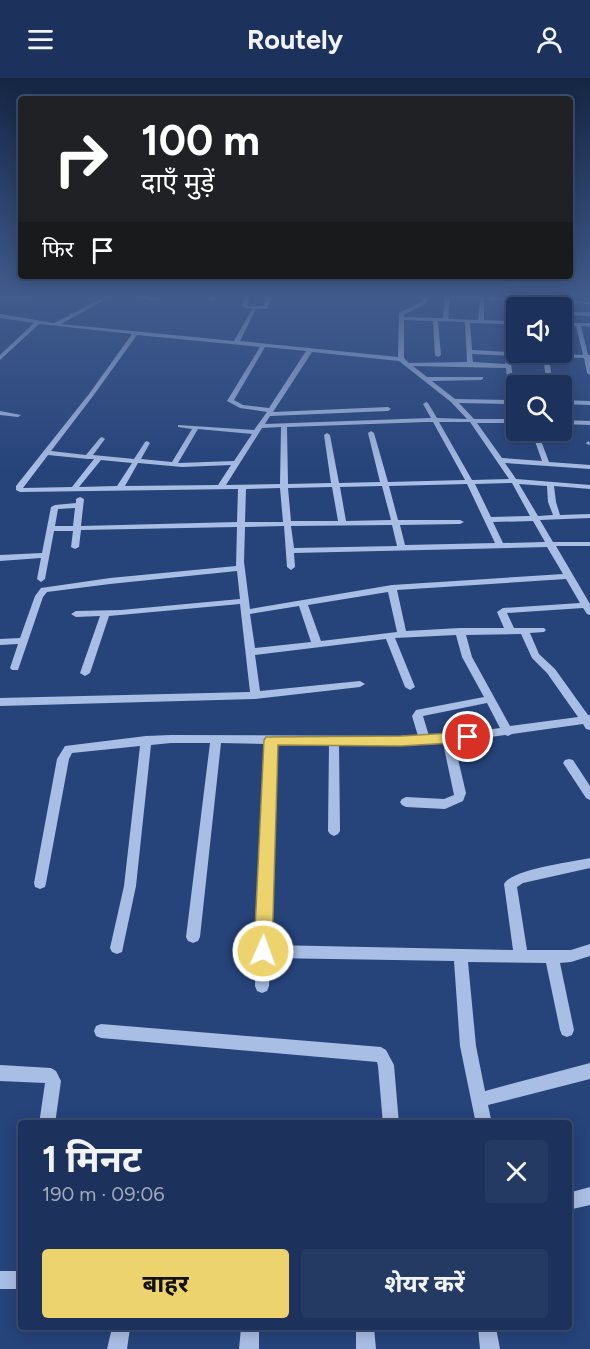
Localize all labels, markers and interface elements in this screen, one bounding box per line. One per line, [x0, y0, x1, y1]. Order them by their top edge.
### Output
icon: menu [24, 23, 57, 56]
text: Routely [247, 23, 343, 56]
icon: person [533, 23, 566, 56]
text: 100 m [141, 115, 260, 166]
icon: right [42, 120, 120, 198]
text: दाएँ मुड़ें [141, 166, 215, 199]
icon: arrive [86, 234, 119, 267]
text: फिर [42, 236, 74, 263]
map controls [506, 297, 572, 441]
button: sound [506, 297, 572, 363]
button: search [506, 375, 572, 441]
pin [442, 711, 493, 762]
icon: arrive [451, 720, 484, 753]
position arrow [231, 919, 295, 983]
text: 1 मिनट [42, 1138, 141, 1181]
button: close [485, 1140, 548, 1203]
text: 190 m · 09:06 [42, 1182, 165, 1206]
button: बाहर [42, 1249, 289, 1318]
button: शेयर करें [301, 1249, 548, 1318]

